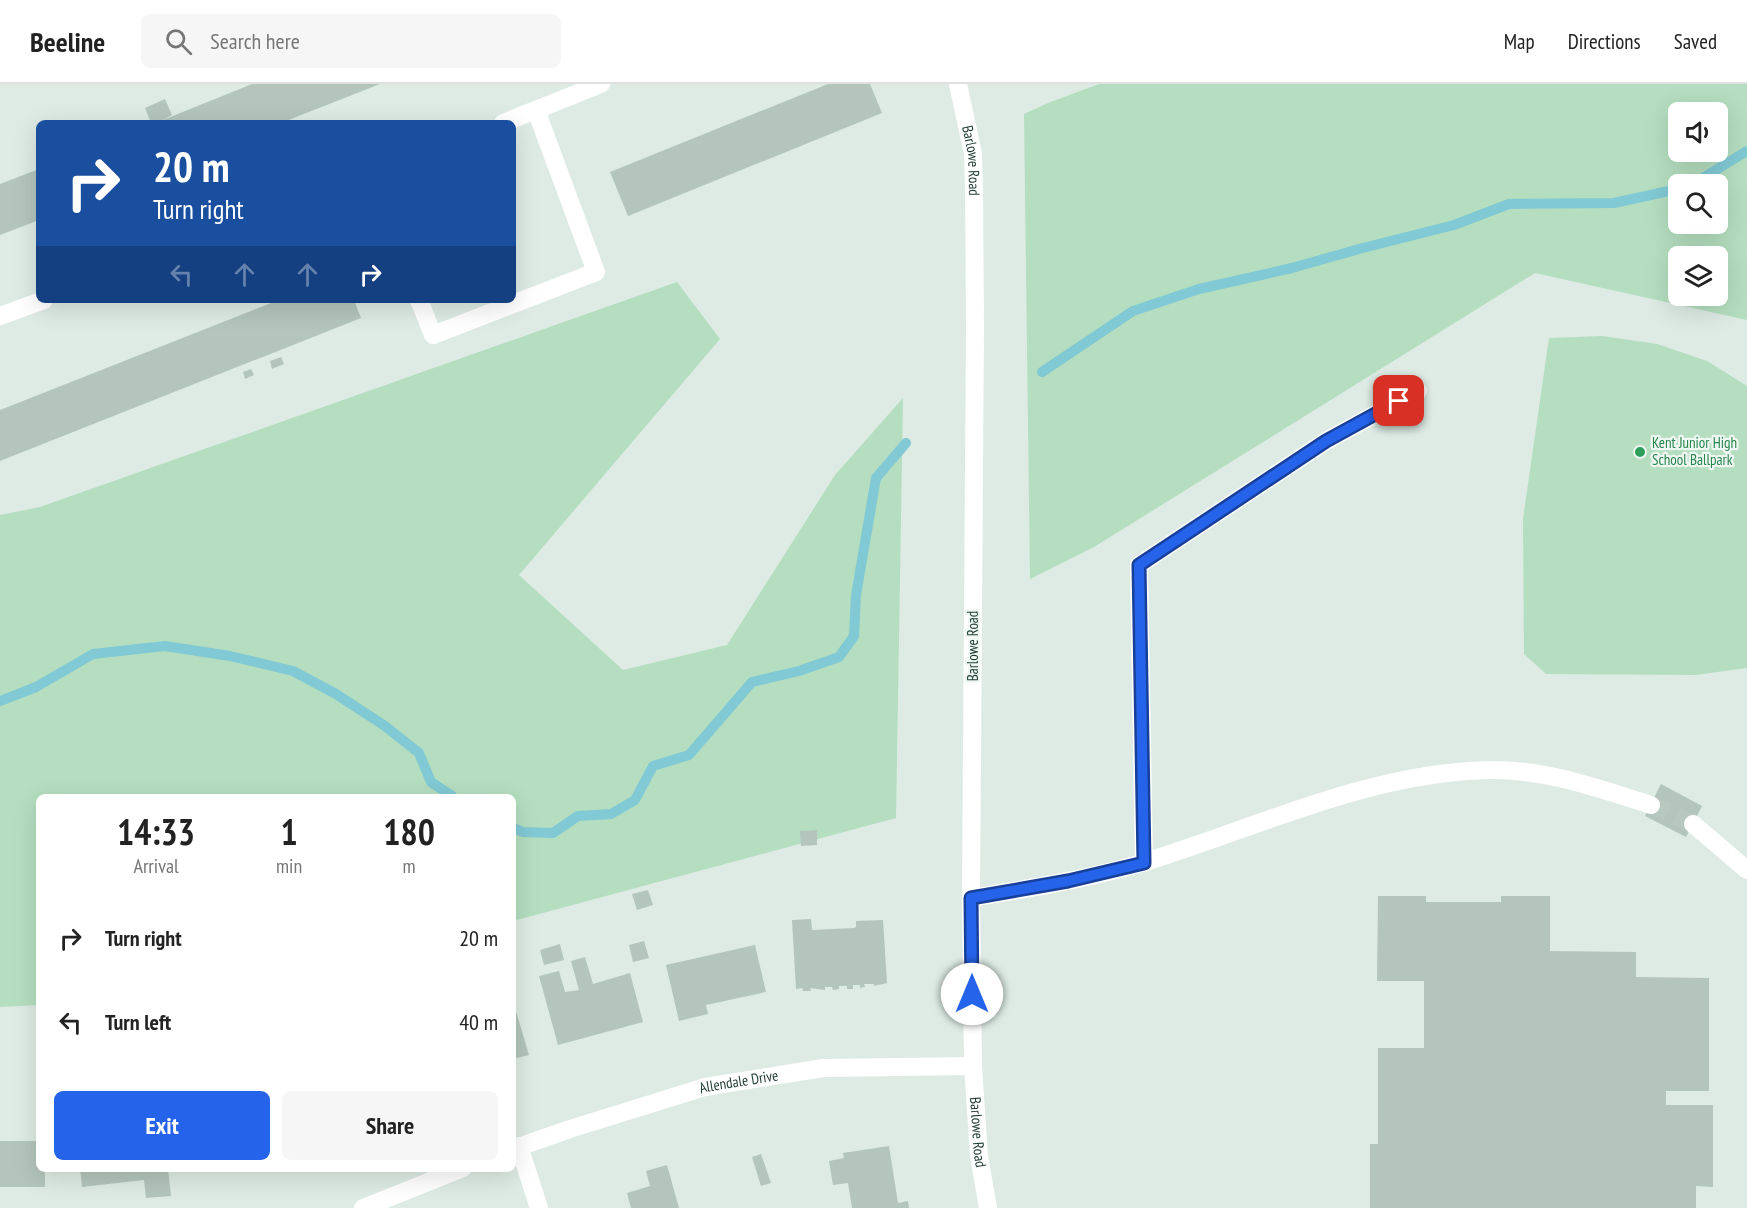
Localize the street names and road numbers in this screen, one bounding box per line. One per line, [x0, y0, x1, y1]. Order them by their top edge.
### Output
street label: Barlowe Road [958, 124, 984, 196]
street label: Barlowe Road [963, 611, 982, 681]
street label: Allendale Drive [697, 1065, 780, 1097]
street label: Barlowe Road [966, 1096, 991, 1169]

